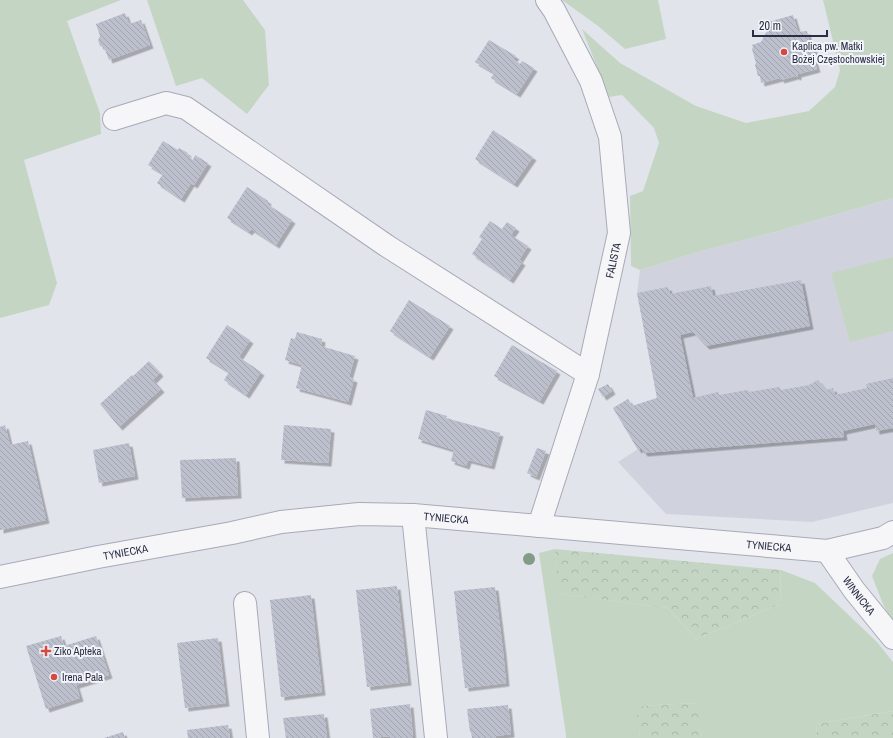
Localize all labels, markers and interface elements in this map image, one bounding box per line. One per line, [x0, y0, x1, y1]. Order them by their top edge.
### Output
scale bar [753, 12, 827, 38]
text: 20 m [759, 18, 781, 34]
place label: Kaplica pw. Matki Bożej Częstochowskiej [792, 39, 885, 66]
marker: Kaplica pw. Matki Bożej Częstochowskiej [779, 47, 789, 57]
street label: FALISTA [602, 241, 624, 279]
street label: TYNIECKA [423, 509, 470, 527]
street label: TYNIECKA [746, 537, 793, 555]
street label: TYNIECKA [102, 541, 150, 563]
street label: WINNICKA [840, 574, 879, 619]
place label: Ziko Apteka [54, 644, 102, 658]
marker: Ziko Apteka [41, 646, 51, 656]
place label: Irena Pala [62, 670, 103, 684]
marker: Irena Pala [49, 672, 59, 682]

